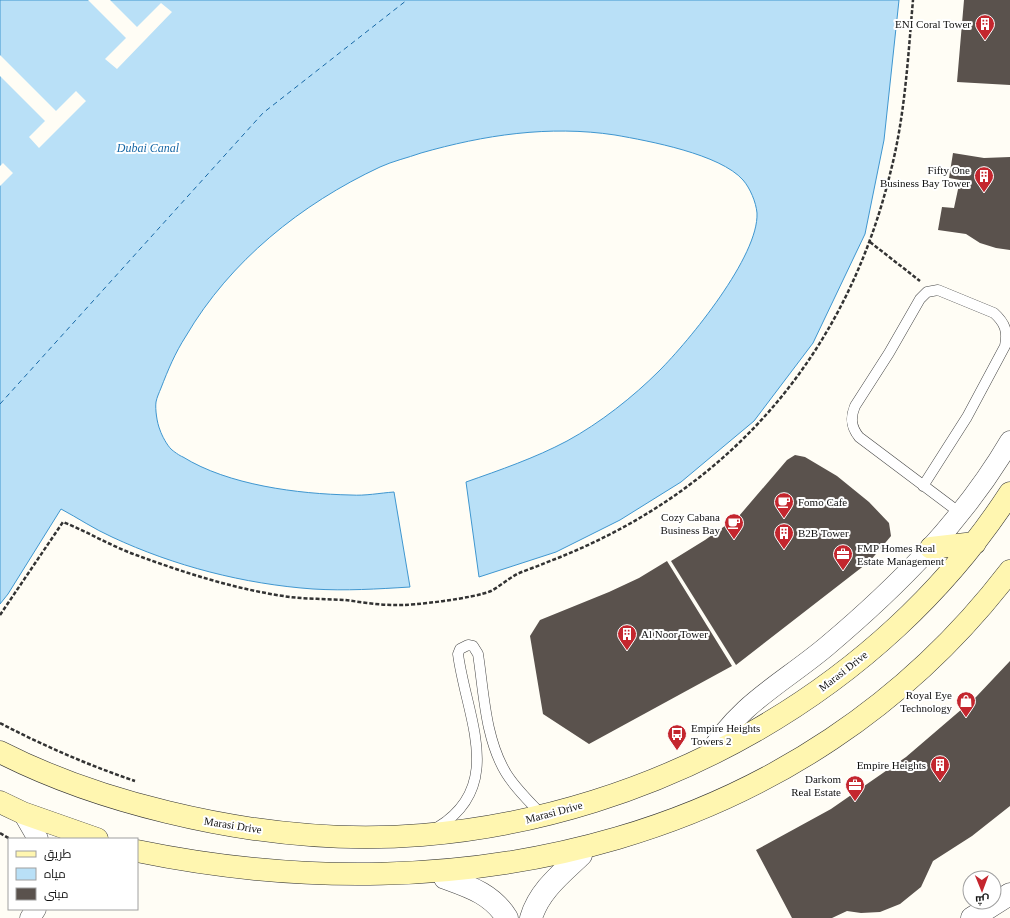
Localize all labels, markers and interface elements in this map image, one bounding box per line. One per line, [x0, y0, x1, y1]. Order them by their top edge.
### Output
building icon: ENI Coral Tower [974, 13, 996, 41]
place label: ENI Coral Tower [895, 18, 971, 30]
water label: Dubai Canal [116, 141, 180, 155]
place label: Fifty One Business Bay Tower [880, 164, 970, 189]
building icon: Fifty One Business Bay Tower [973, 165, 995, 193]
cafe icon: Fomo Cafe [773, 491, 795, 519]
place label: Fomo Cafe [798, 496, 847, 508]
place label: Cozy Cabana Business Bay [660, 511, 720, 536]
cafe icon: Cozy Cabana Business Bay [723, 512, 745, 540]
building icon: B2B Tower [773, 522, 795, 550]
place label: B2B Tower [798, 527, 849, 539]
place label: FMP Homes Real Estate Management [857, 542, 944, 567]
office icon: FMP Homes Real Estate Management [832, 543, 854, 571]
building icon: Al Noor Tower [616, 623, 638, 651]
place label: Al Noor Tower [641, 628, 708, 640]
street label: Marasi Drive [816, 648, 870, 694]
place label: Royal Eye Technology [900, 689, 952, 714]
shop icon: Royal Eye Technology [955, 690, 977, 718]
place label: Empire Heights Towers 2 [691, 722, 760, 747]
bus stop icon: Empire Heights Towers 2 [666, 723, 688, 751]
building icon: Empire Heights [929, 754, 951, 782]
place label: Empire Heights [857, 759, 926, 771]
place label: Darkom Real Estate [791, 773, 841, 798]
office icon: Darkom Real Estate [844, 774, 866, 802]
street label: Marasi Drive [524, 799, 584, 825]
street label: Marasi Drive [203, 815, 263, 836]
legend [8, 838, 138, 910]
text: طريق [44, 847, 72, 861]
text: مياه [44, 867, 66, 881]
north arrow [962, 870, 1002, 910]
text: مبنى [44, 887, 69, 901]
text: ش [975, 893, 989, 906]

